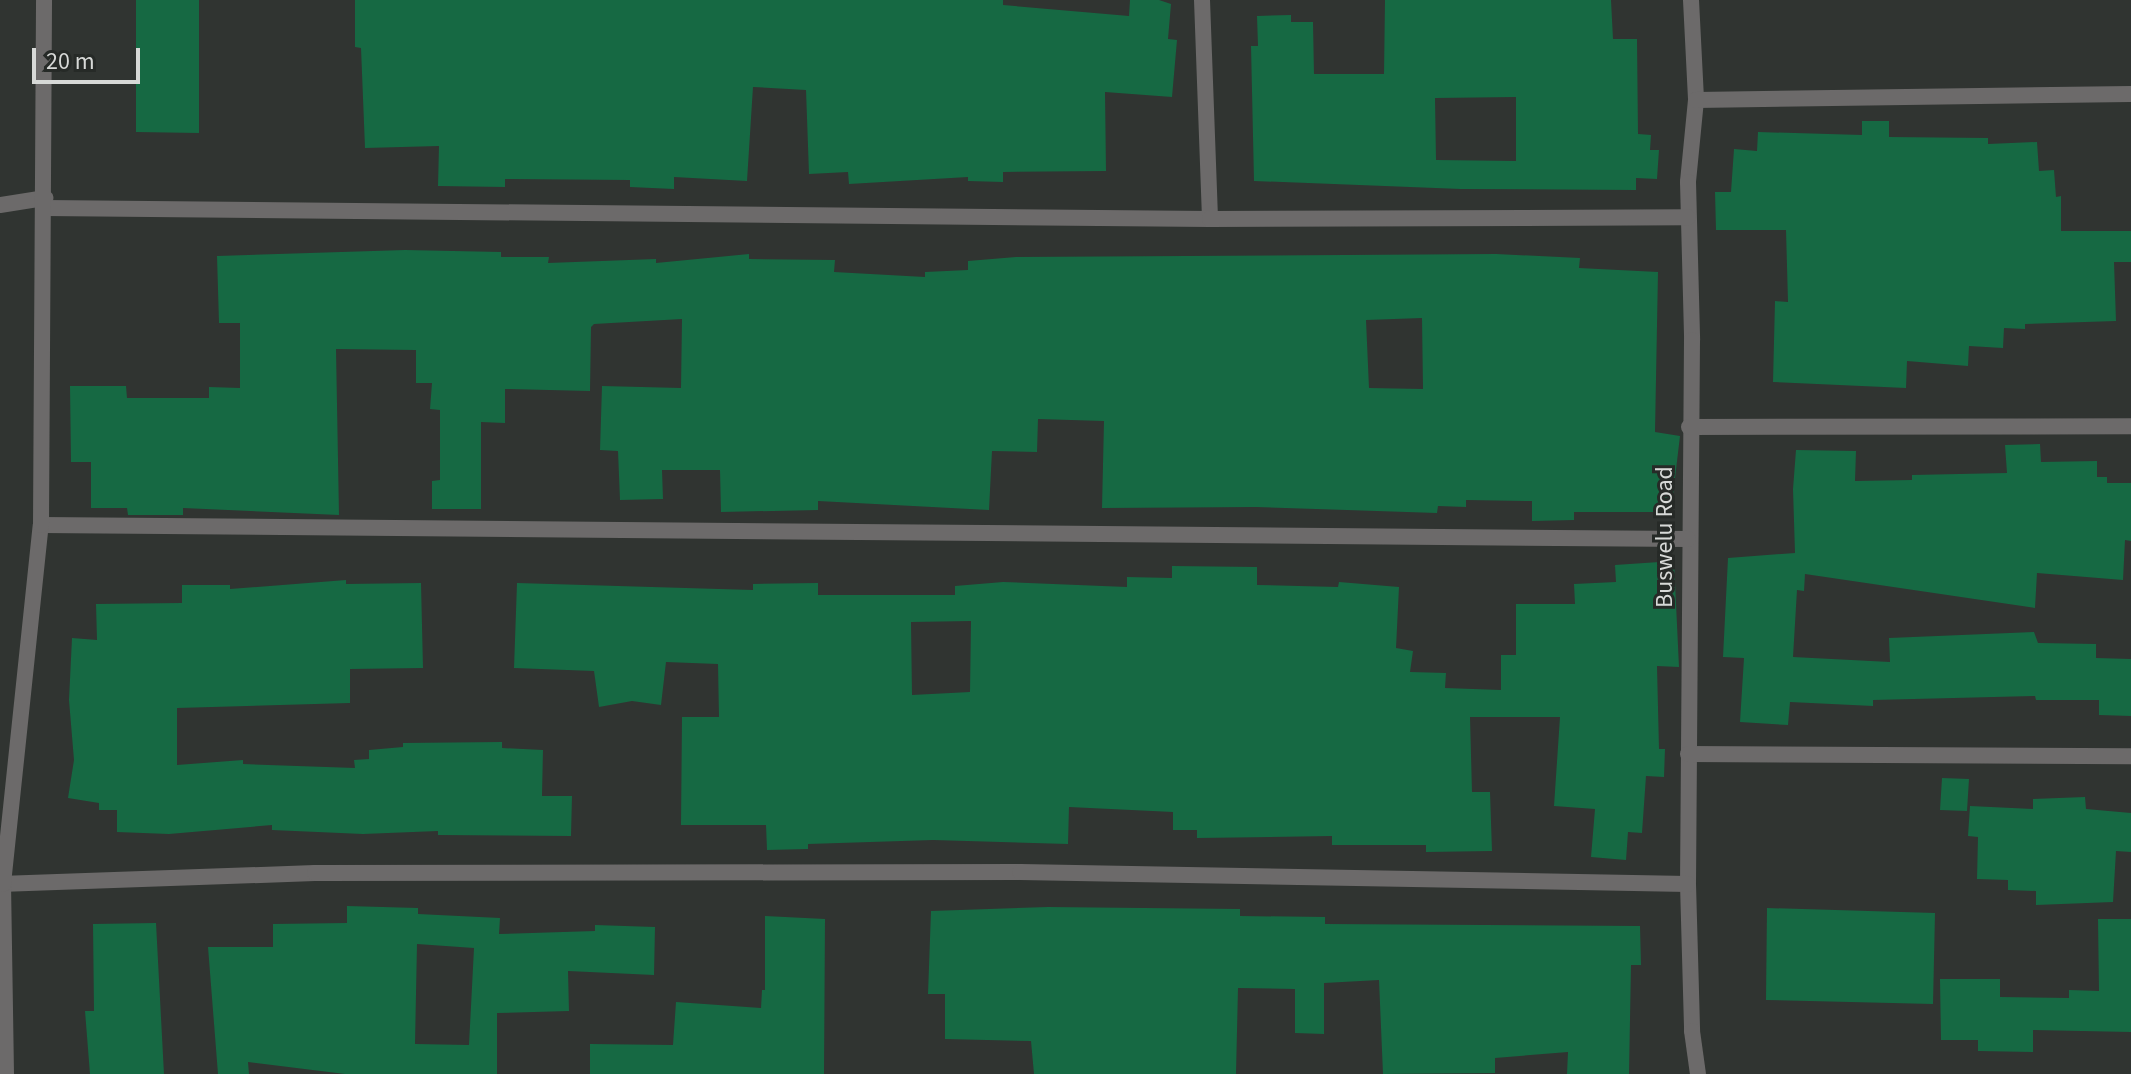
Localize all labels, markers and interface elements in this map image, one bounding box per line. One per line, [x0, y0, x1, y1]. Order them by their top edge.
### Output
scale bar [36, 32, 144, 82]
text: 20 m [46, 44, 95, 79]
street label: Buswelu Road [1651, 466, 1679, 608]

